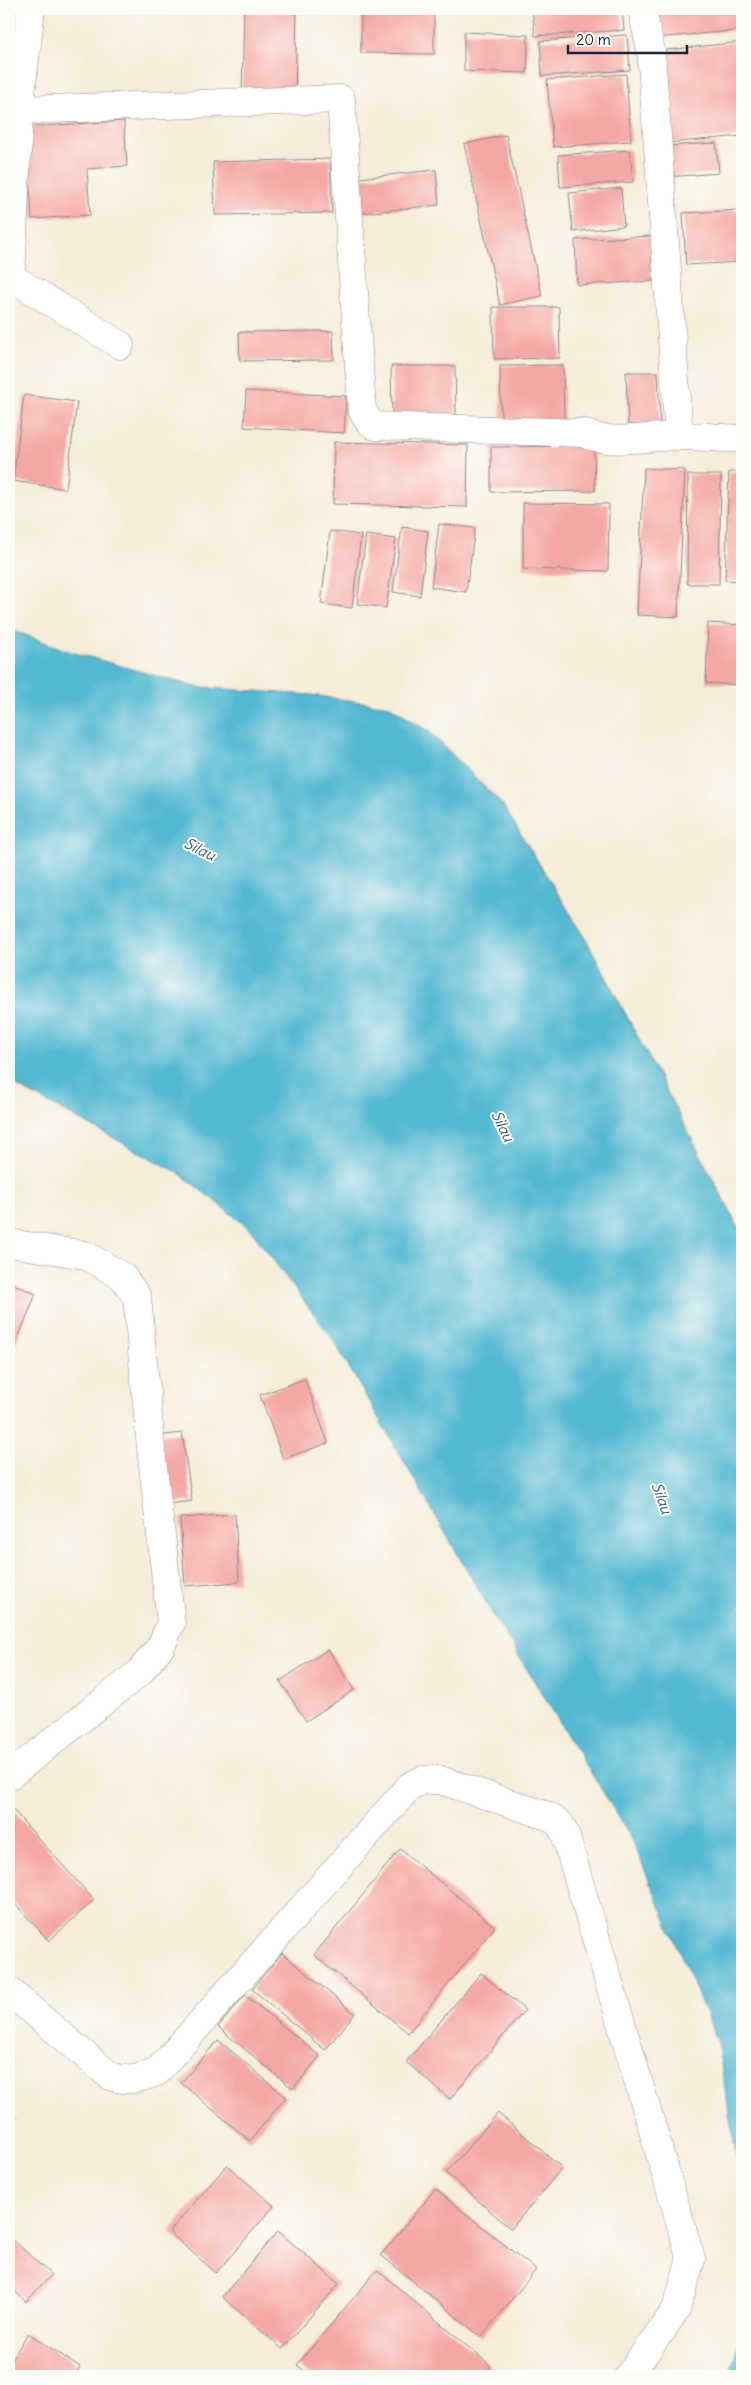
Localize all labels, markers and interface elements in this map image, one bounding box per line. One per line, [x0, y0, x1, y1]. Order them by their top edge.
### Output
scale bar [568, 22, 687, 54]
text: 20 m [576, 30, 611, 49]
water label: Silau [181, 833, 220, 865]
water label: Silau [487, 1107, 519, 1146]
water label: Silau [648, 1480, 677, 1518]

